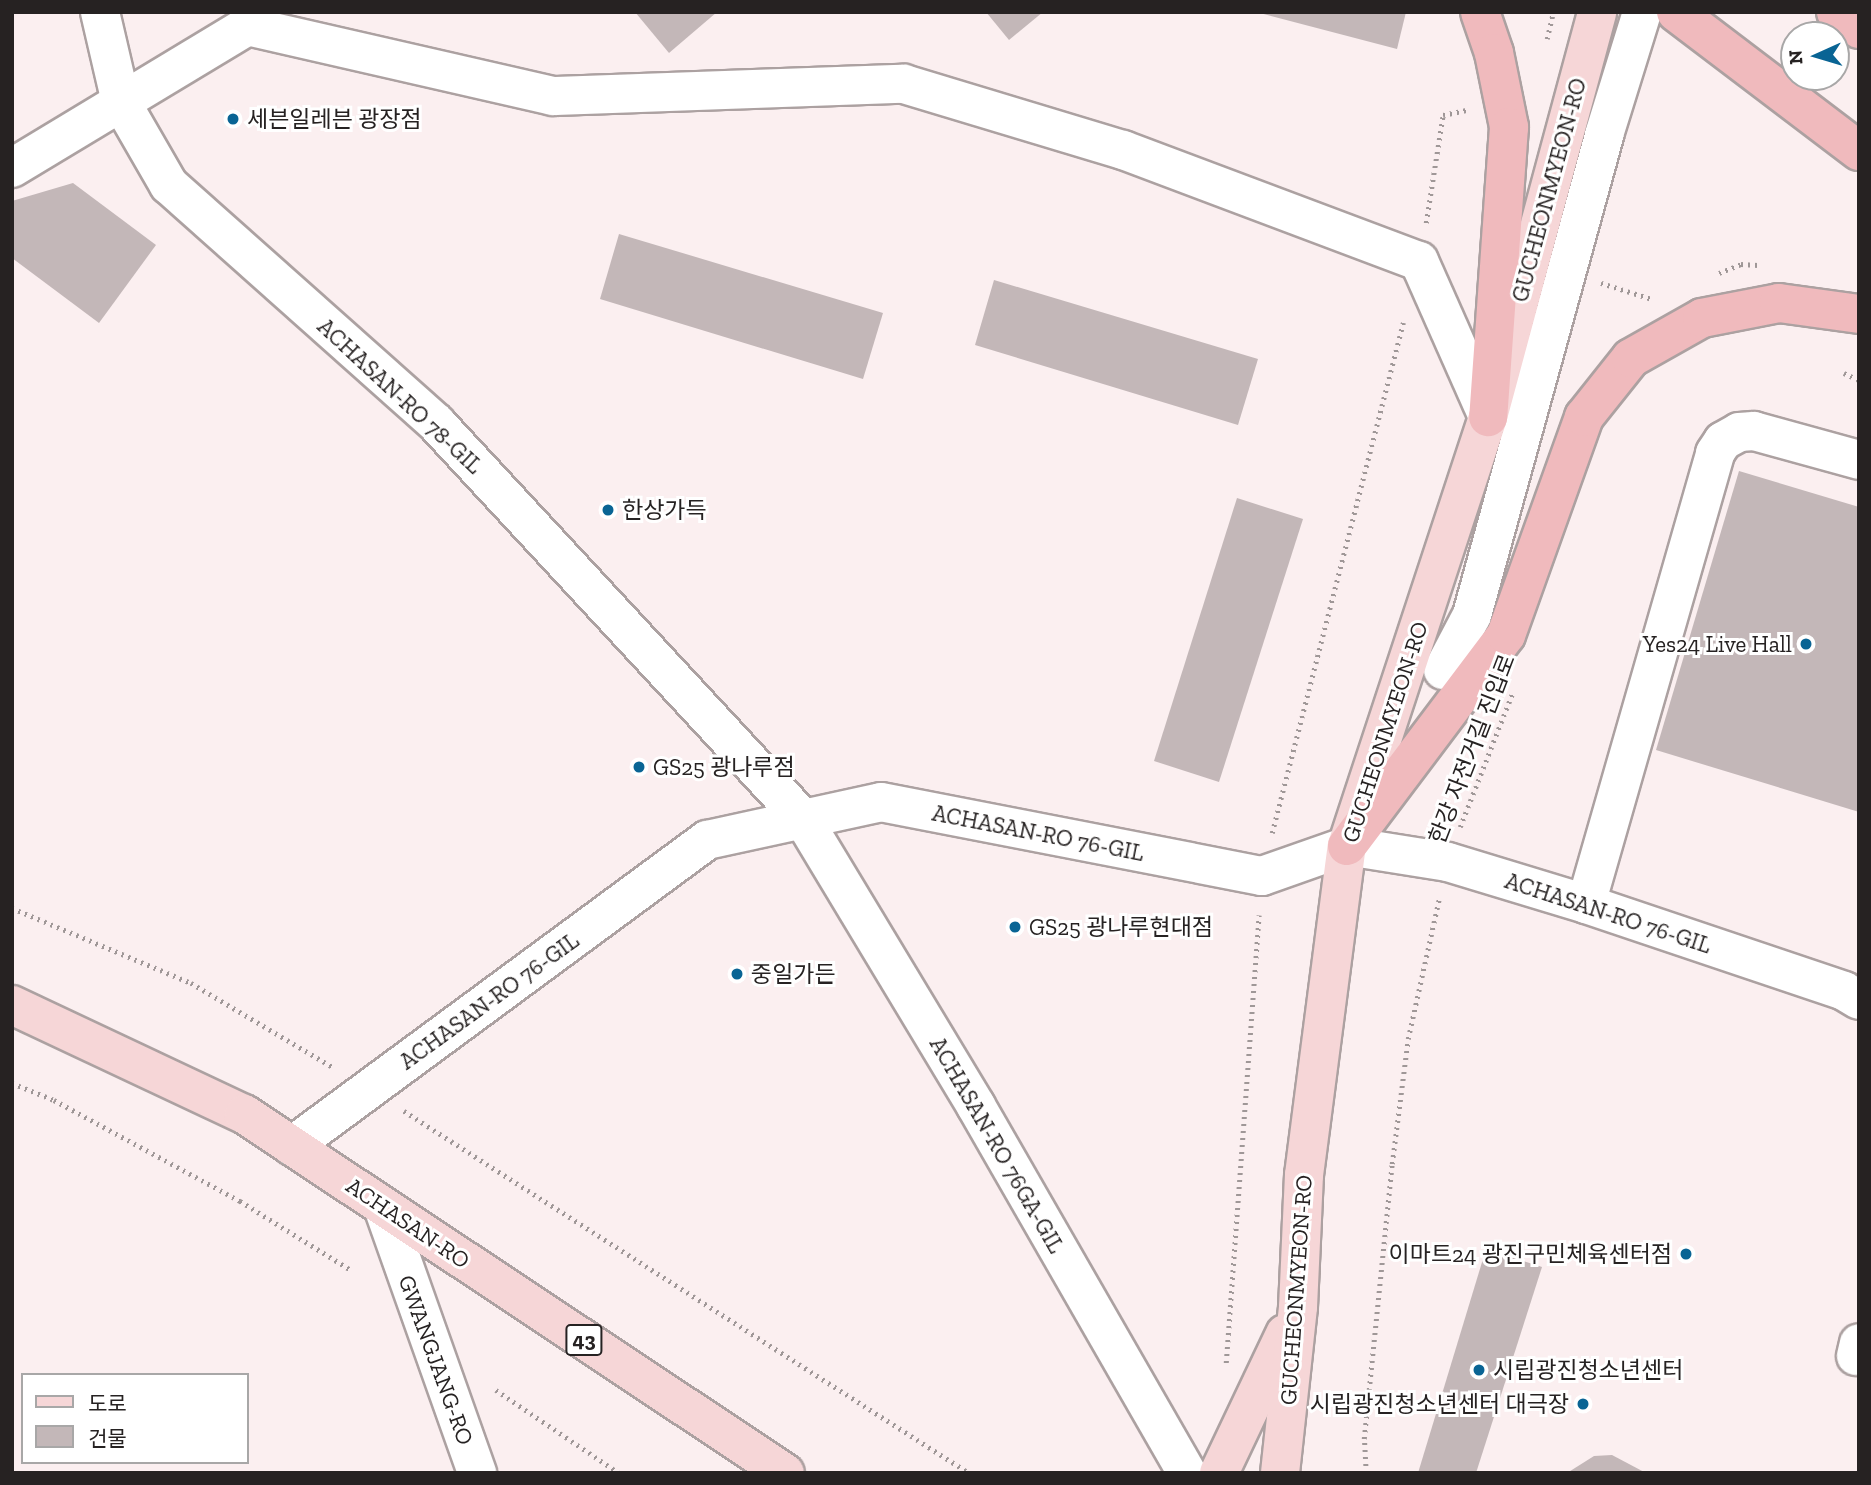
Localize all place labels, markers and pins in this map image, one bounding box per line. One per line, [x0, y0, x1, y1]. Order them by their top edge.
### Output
place label: 세븐일레븐 광장점 [247, 105, 422, 133]
marker: 세븐일레븐 광장점 [225, 111, 241, 127]
place label: 한상가득 [622, 496, 707, 524]
marker: 한상가득 [600, 502, 616, 518]
place label: Yes24 Live Hall [1643, 630, 1792, 658]
marker: Yes24 Live Hall [1798, 636, 1814, 652]
place label: GS25 광나루점 [653, 753, 795, 781]
marker: GS25 광나루점 [631, 759, 647, 775]
place label: GS25 광나루현대점 [1029, 913, 1213, 941]
marker: GS25 광나루현대점 [1007, 919, 1023, 935]
place label: 중일가든 [751, 960, 836, 988]
marker: 중일가든 [729, 966, 745, 982]
place label: 이마트24 광진구민체육센터점 [1389, 1240, 1672, 1268]
marker: 이마트24 광진구민체육센터점 [1678, 1246, 1694, 1262]
place label: 시립광진청소년센터 [1493, 1356, 1683, 1384]
marker: 시립광진청소년센터 [1471, 1362, 1487, 1378]
place label: 시립광진청소년센터 대극장 [1310, 1390, 1569, 1418]
marker: 시립광진청소년센터 대극장 [1575, 1396, 1591, 1412]

